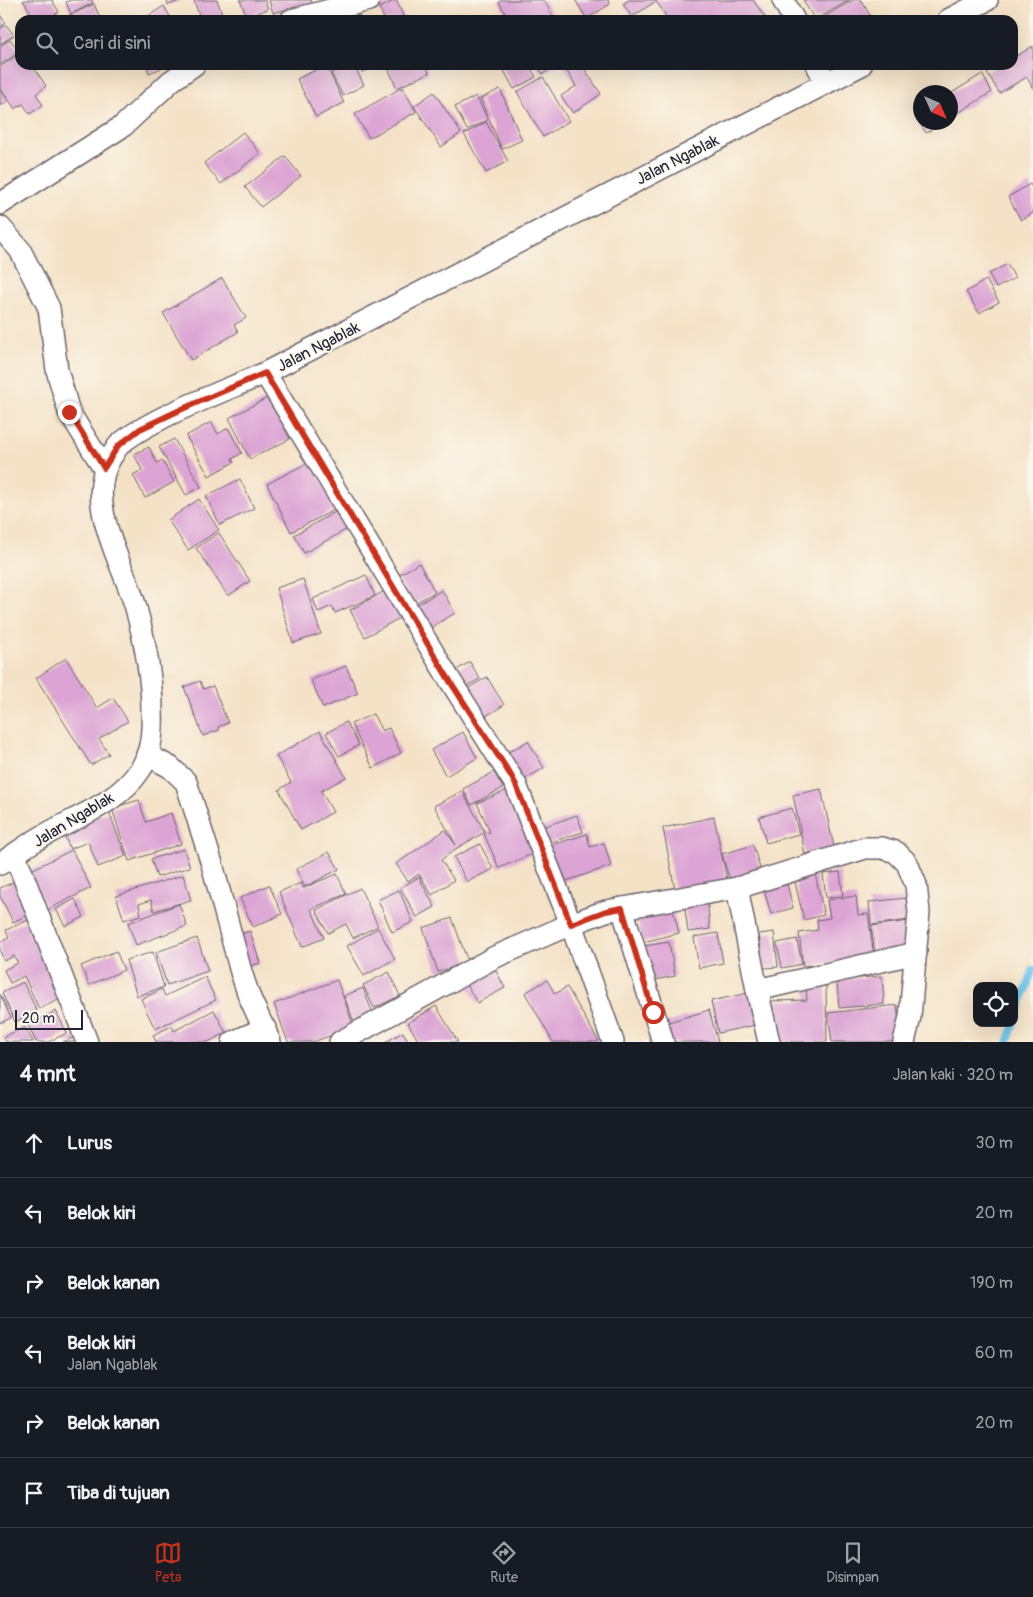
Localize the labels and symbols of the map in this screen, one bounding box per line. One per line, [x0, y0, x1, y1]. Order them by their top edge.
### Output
north arrow [913, 85, 958, 130]
street label: Jalan Ngablak [633, 130, 723, 189]
street label: Jalan Ngablak [274, 317, 364, 376]
route end [58, 401, 81, 424]
street label: Jalan Ngablak [30, 788, 118, 852]
route start [642, 1001, 665, 1024]
scale bar [15, 1007, 82, 1030]

